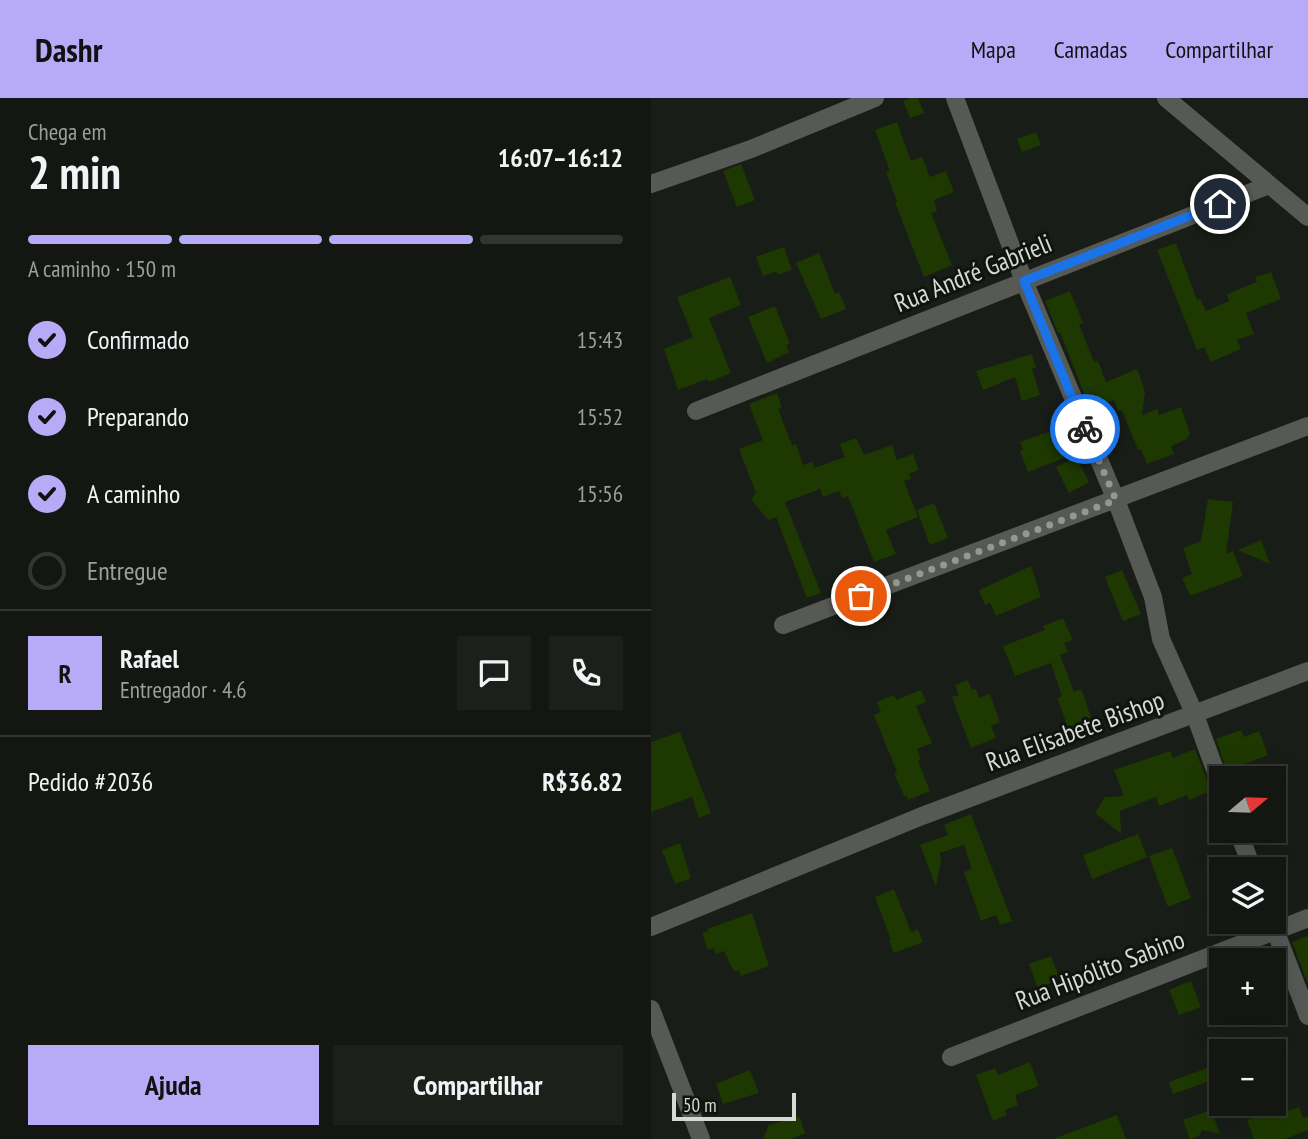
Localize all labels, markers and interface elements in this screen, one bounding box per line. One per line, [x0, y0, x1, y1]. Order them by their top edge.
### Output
text: Dashr [35, 28, 102, 71]
text: Mapa [971, 34, 1016, 65]
text: Camadas [1054, 34, 1127, 65]
text: Compartilhar [1165, 34, 1273, 65]
text: Chega em [28, 117, 106, 146]
text: 16:07–16:12 [498, 141, 623, 174]
text: 2 min [28, 142, 121, 202]
pin [1190, 174, 1250, 234]
icon: home [1201, 185, 1239, 223]
street label: Rua André Gabrieli [889, 226, 1056, 319]
text: A caminho · 150 m [28, 254, 176, 283]
icon: check [28, 321, 66, 359]
text: Confirmado [87, 323, 189, 356]
text: 15:43 [577, 325, 623, 354]
courier [1050, 394, 1120, 464]
icon: check [28, 398, 66, 436]
text: Preparando [87, 400, 189, 433]
text: 15:52 [577, 402, 623, 431]
icon: bike [1066, 410, 1104, 448]
icon: check [28, 475, 66, 513]
text: A caminho [87, 477, 180, 510]
text: 15:56 [577, 479, 623, 508]
text: Entregue [87, 554, 168, 587]
pin [831, 566, 891, 626]
icon: bag [842, 577, 880, 615]
button: chat [457, 636, 531, 710]
button: phone [549, 636, 623, 710]
text: Rafael [120, 642, 179, 675]
text: R [58, 657, 72, 690]
text: Entregador · 4.6 [120, 675, 247, 704]
street label: Rua Elisabete Bishop [981, 683, 1169, 778]
text: Pedido #2036 [28, 765, 153, 798]
text: R$36.82 [542, 765, 623, 798]
north arrow [1209, 766, 1286, 844]
map controls [1209, 766, 1286, 1116]
button: layers [1209, 857, 1286, 934]
street label: Rua Hipólito Sabino [1011, 922, 1189, 1017]
button: + [1209, 948, 1286, 1025]
button: − [1209, 1039, 1286, 1116]
button: Ajuda [28, 1045, 319, 1125]
button: Compartilhar [333, 1045, 623, 1125]
scale bar [672, 1090, 796, 1122]
text: 50 m [683, 1093, 717, 1117]

